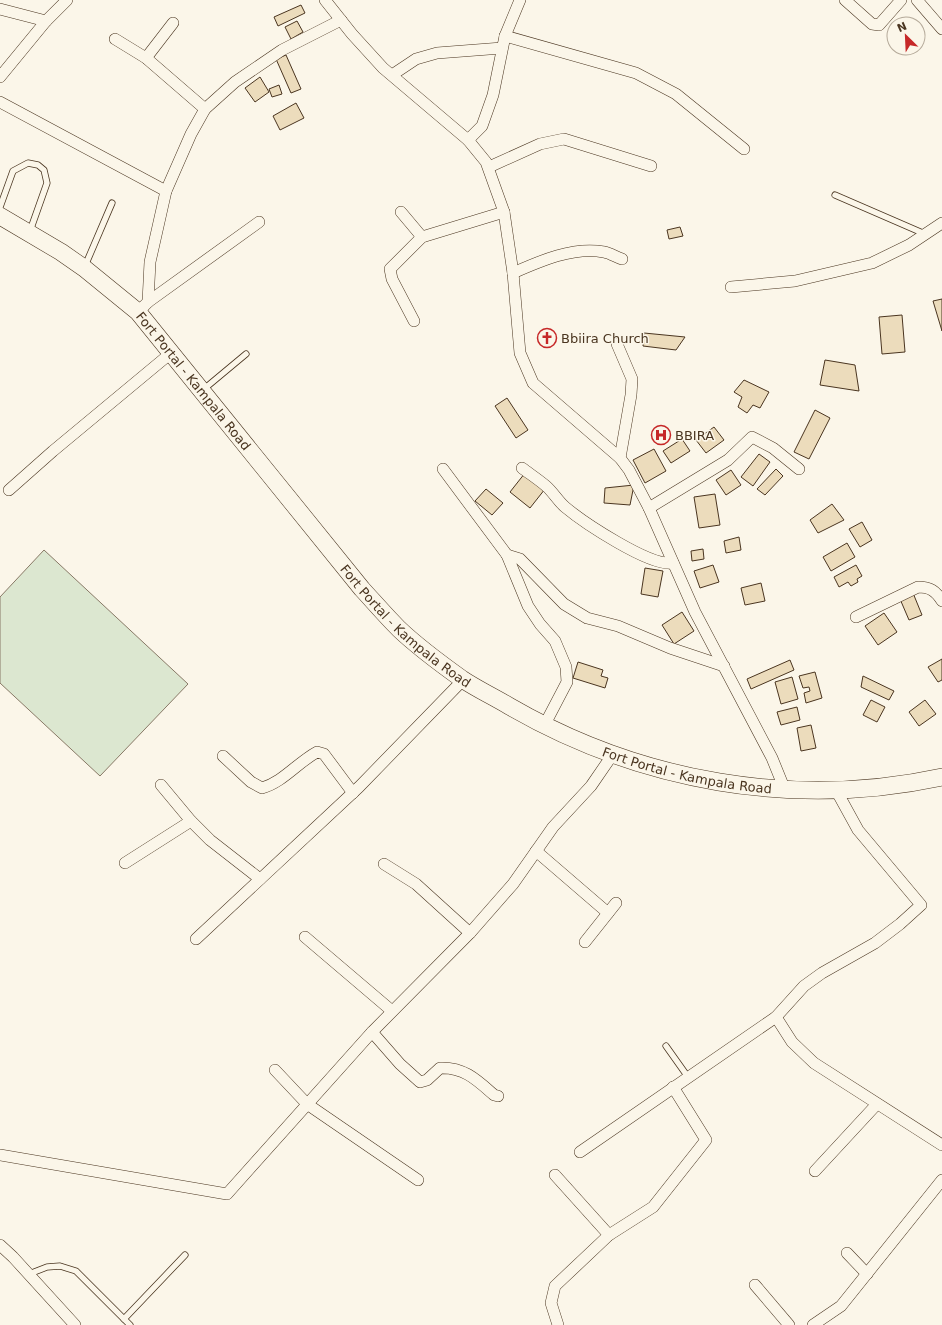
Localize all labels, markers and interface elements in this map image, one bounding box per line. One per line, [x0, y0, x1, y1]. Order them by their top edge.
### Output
north arrow [886, 16, 926, 56]
text: N [895, 20, 909, 35]
street label: Fort Portal - Kampala Road [133, 309, 254, 453]
church icon: Bbiira Church [536, 327, 558, 349]
place label: Bbiira Church [561, 331, 649, 346]
hospital icon: BBIRA [650, 424, 672, 446]
place label: BBIRA [675, 428, 714, 443]
street label: Fort Portal - Kampala Road [337, 562, 473, 691]
street label: Fort Portal - Kampala Road [600, 744, 773, 796]

